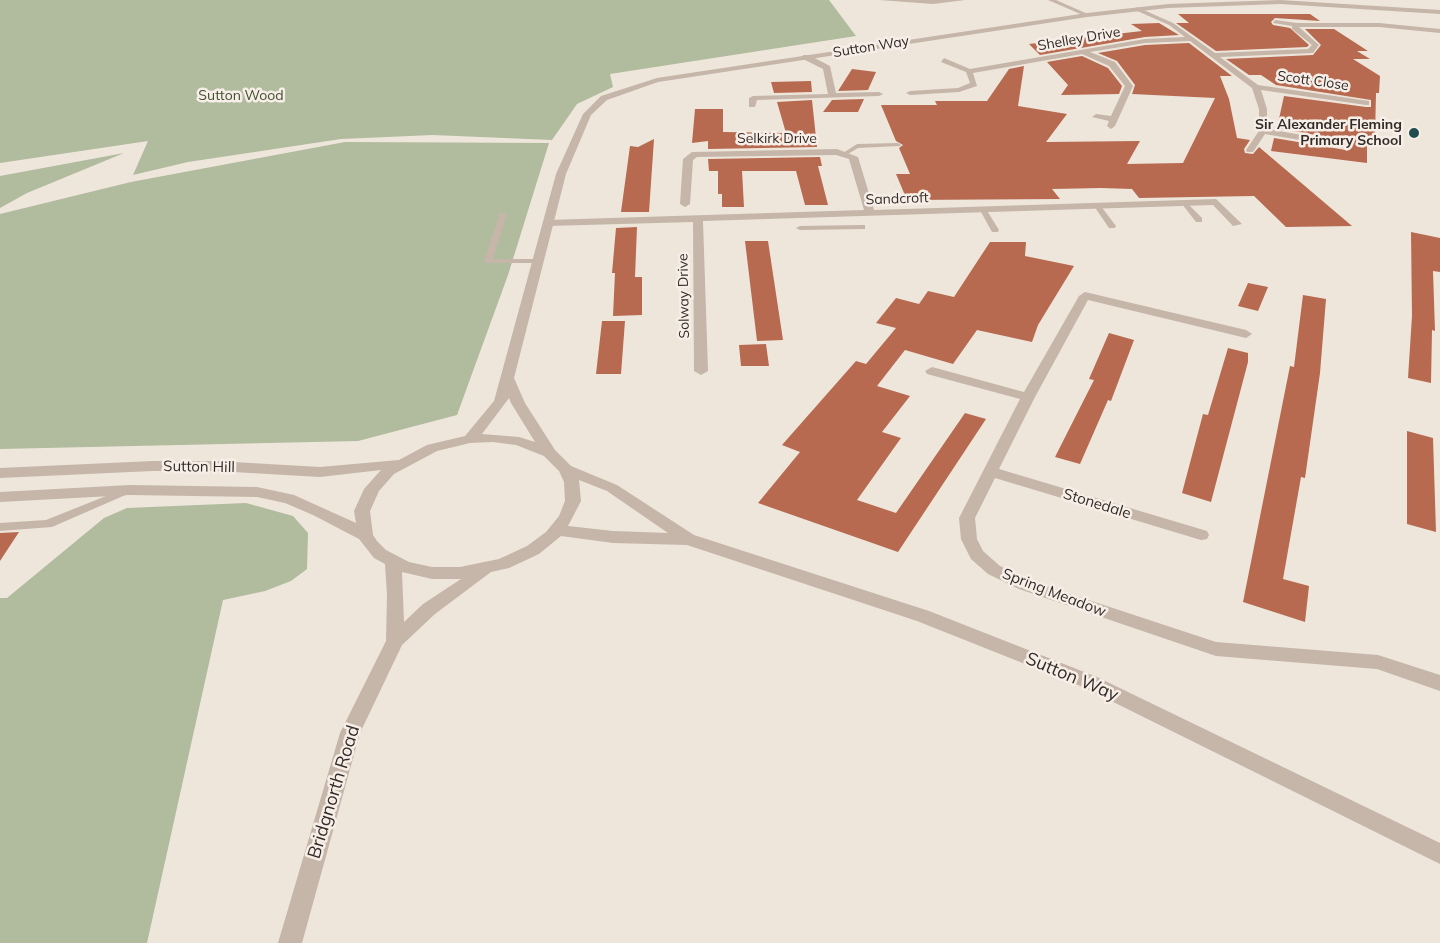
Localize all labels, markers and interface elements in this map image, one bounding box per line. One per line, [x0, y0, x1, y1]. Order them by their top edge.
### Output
street label: Shelley Drive [1036, 23, 1122, 55]
street label: Sutton Way [832, 33, 910, 61]
street label: Scott Close [1276, 68, 1350, 94]
park label: Sutton Wood [198, 88, 284, 104]
place label: Sir Alexander Fleming Primary School [1255, 117, 1402, 150]
marker: Sir Alexander Fleming Primary School [1407, 126, 1421, 140]
street label: Selkirk Drive [737, 131, 817, 147]
street label: Sandcroft [865, 190, 929, 208]
street label: Solway Drive [675, 253, 693, 339]
street label: Sutton Hill [163, 457, 235, 477]
street label: Stonedale [1061, 485, 1133, 523]
street label: Spring Meadow [1000, 565, 1108, 621]
street label: Sutton Way [1022, 648, 1122, 706]
street label: Bridgnorth Road [303, 723, 365, 861]

